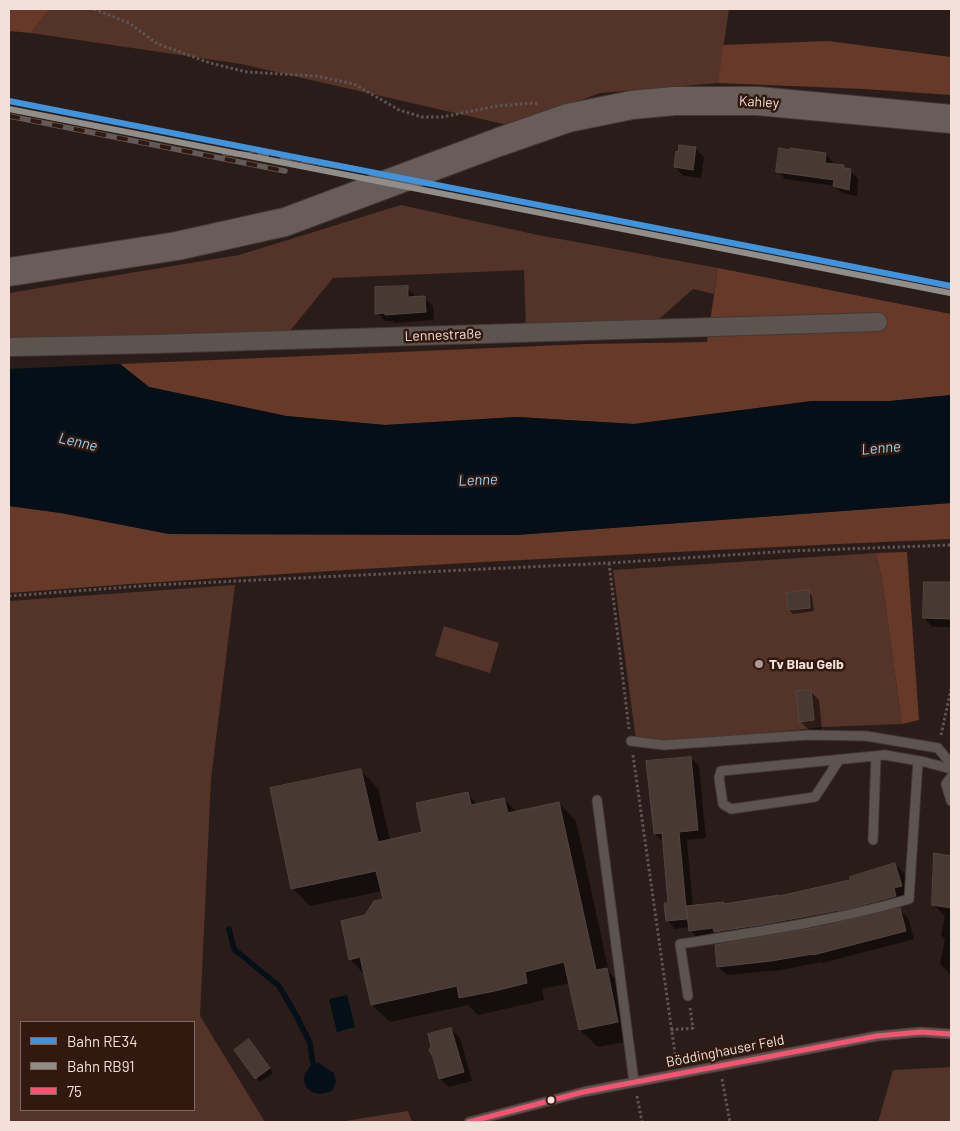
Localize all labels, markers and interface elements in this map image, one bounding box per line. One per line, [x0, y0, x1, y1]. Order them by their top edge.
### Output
street label: Kahley [738, 93, 780, 111]
street label: Lennestraße [404, 325, 482, 345]
water label: Lenne [57, 429, 99, 455]
water label: Lenne [861, 437, 901, 459]
water label: Lenne [458, 470, 498, 490]
place label: Tv Blau Gelb [769, 656, 844, 672]
marker: Tv Blau Gelb [753, 658, 765, 670]
legend [20, 1021, 195, 1111]
street label: Böddinghauser Feld [664, 1031, 786, 1071]
text: Bahn RE34 [67, 1032, 137, 1050]
text: Bahn RB91 [67, 1057, 135, 1075]
text: 75 [67, 1082, 82, 1100]
unlabelled marker [546, 1095, 556, 1105]

